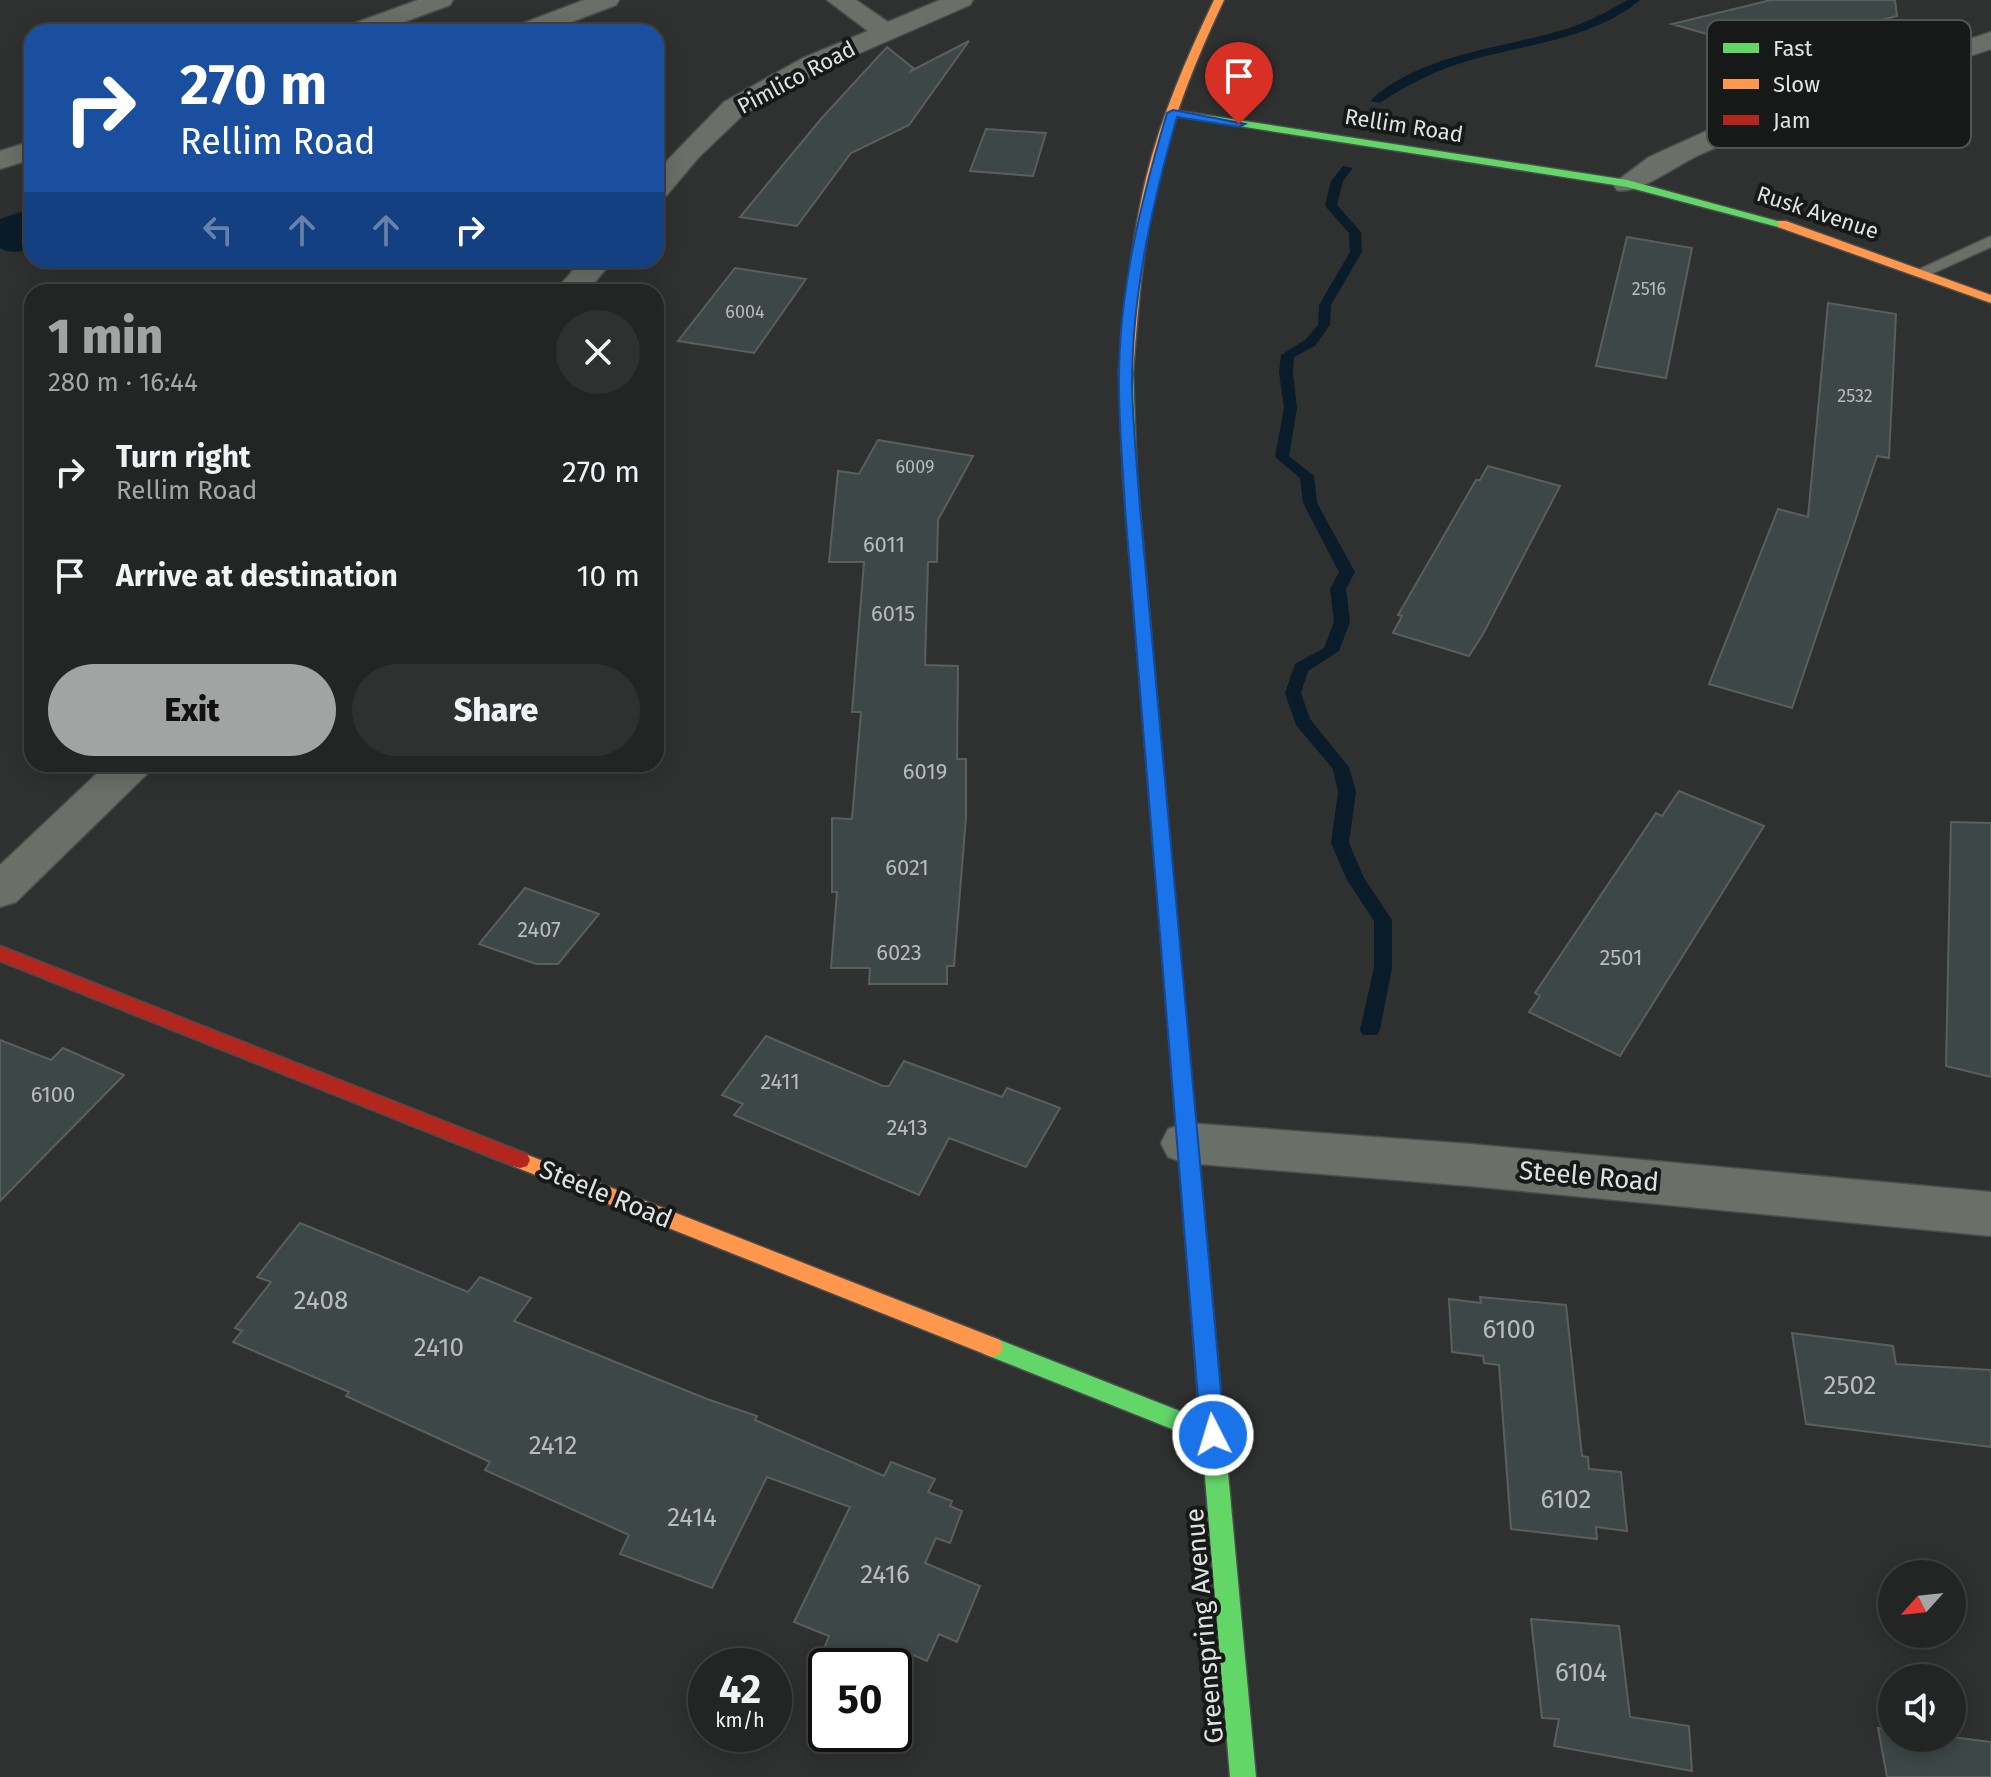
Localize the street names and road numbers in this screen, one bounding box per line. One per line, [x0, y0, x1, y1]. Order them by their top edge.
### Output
street label: Pimlico Road [733, 35, 860, 120]
street label: Rellim Road [1343, 103, 1465, 148]
street label: Rusk Avenue [1754, 180, 1882, 245]
street label: Steele Road [535, 1154, 677, 1235]
street label: Steele Road [1518, 1155, 1660, 1198]
street label: Greenspring Avenue [1179, 1507, 1230, 1745]

